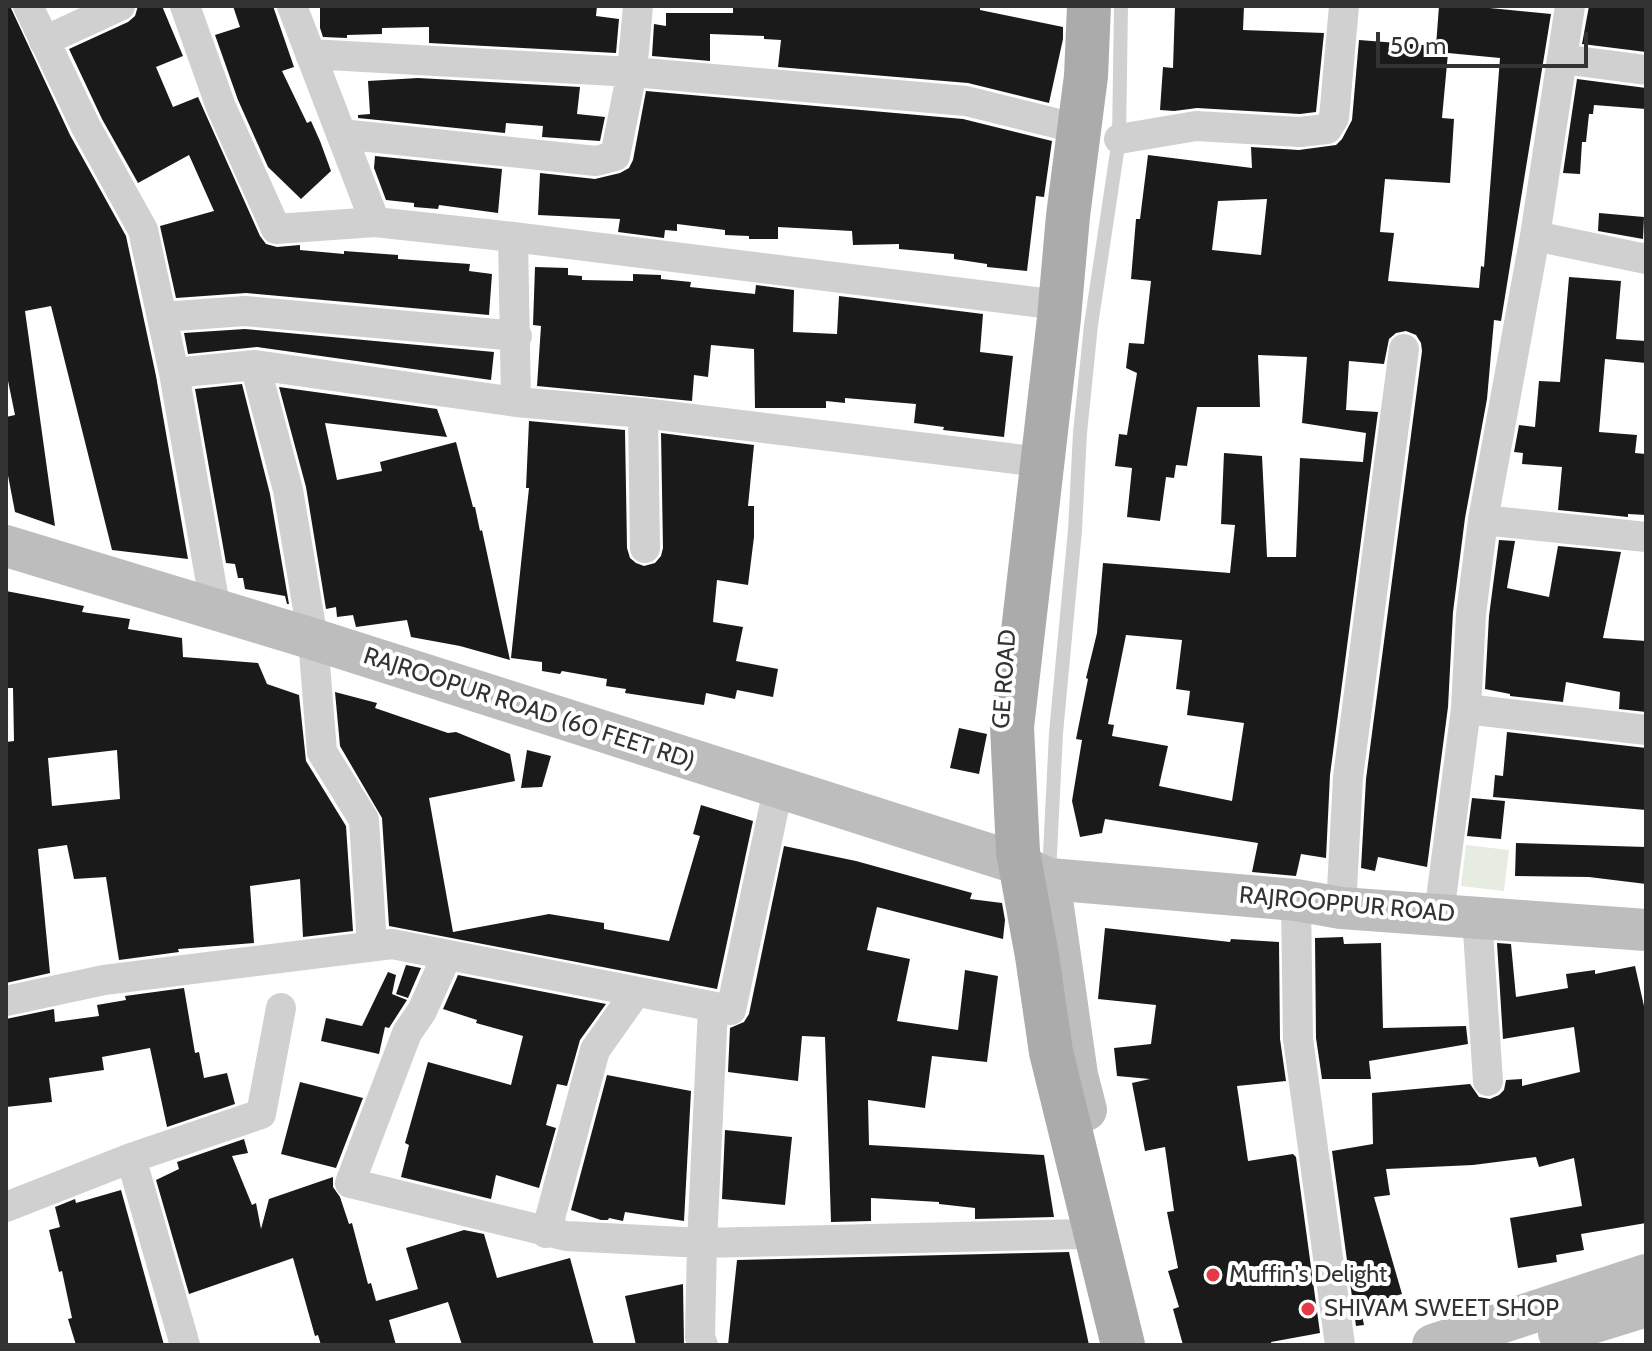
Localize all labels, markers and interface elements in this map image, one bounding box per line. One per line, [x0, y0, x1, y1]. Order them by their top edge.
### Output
scale bar [1380, 16, 1592, 66]
text: 50 m [1390, 31, 1446, 60]
street label: GE ROAD [987, 628, 1023, 730]
street label: RAJROOPUR ROAD (60 FEET RD) [360, 642, 698, 776]
street label: RAJROOPPUR ROAD [1238, 881, 1456, 929]
place label: Muffin's Delight [1229, 1261, 1387, 1289]
marker: Muffin's Delight [1204, 1266, 1222, 1284]
place label: SHIVAM SWEET SHOP [1324, 1295, 1559, 1323]
marker: SHIVAM SWEET SHOP [1299, 1300, 1317, 1318]

